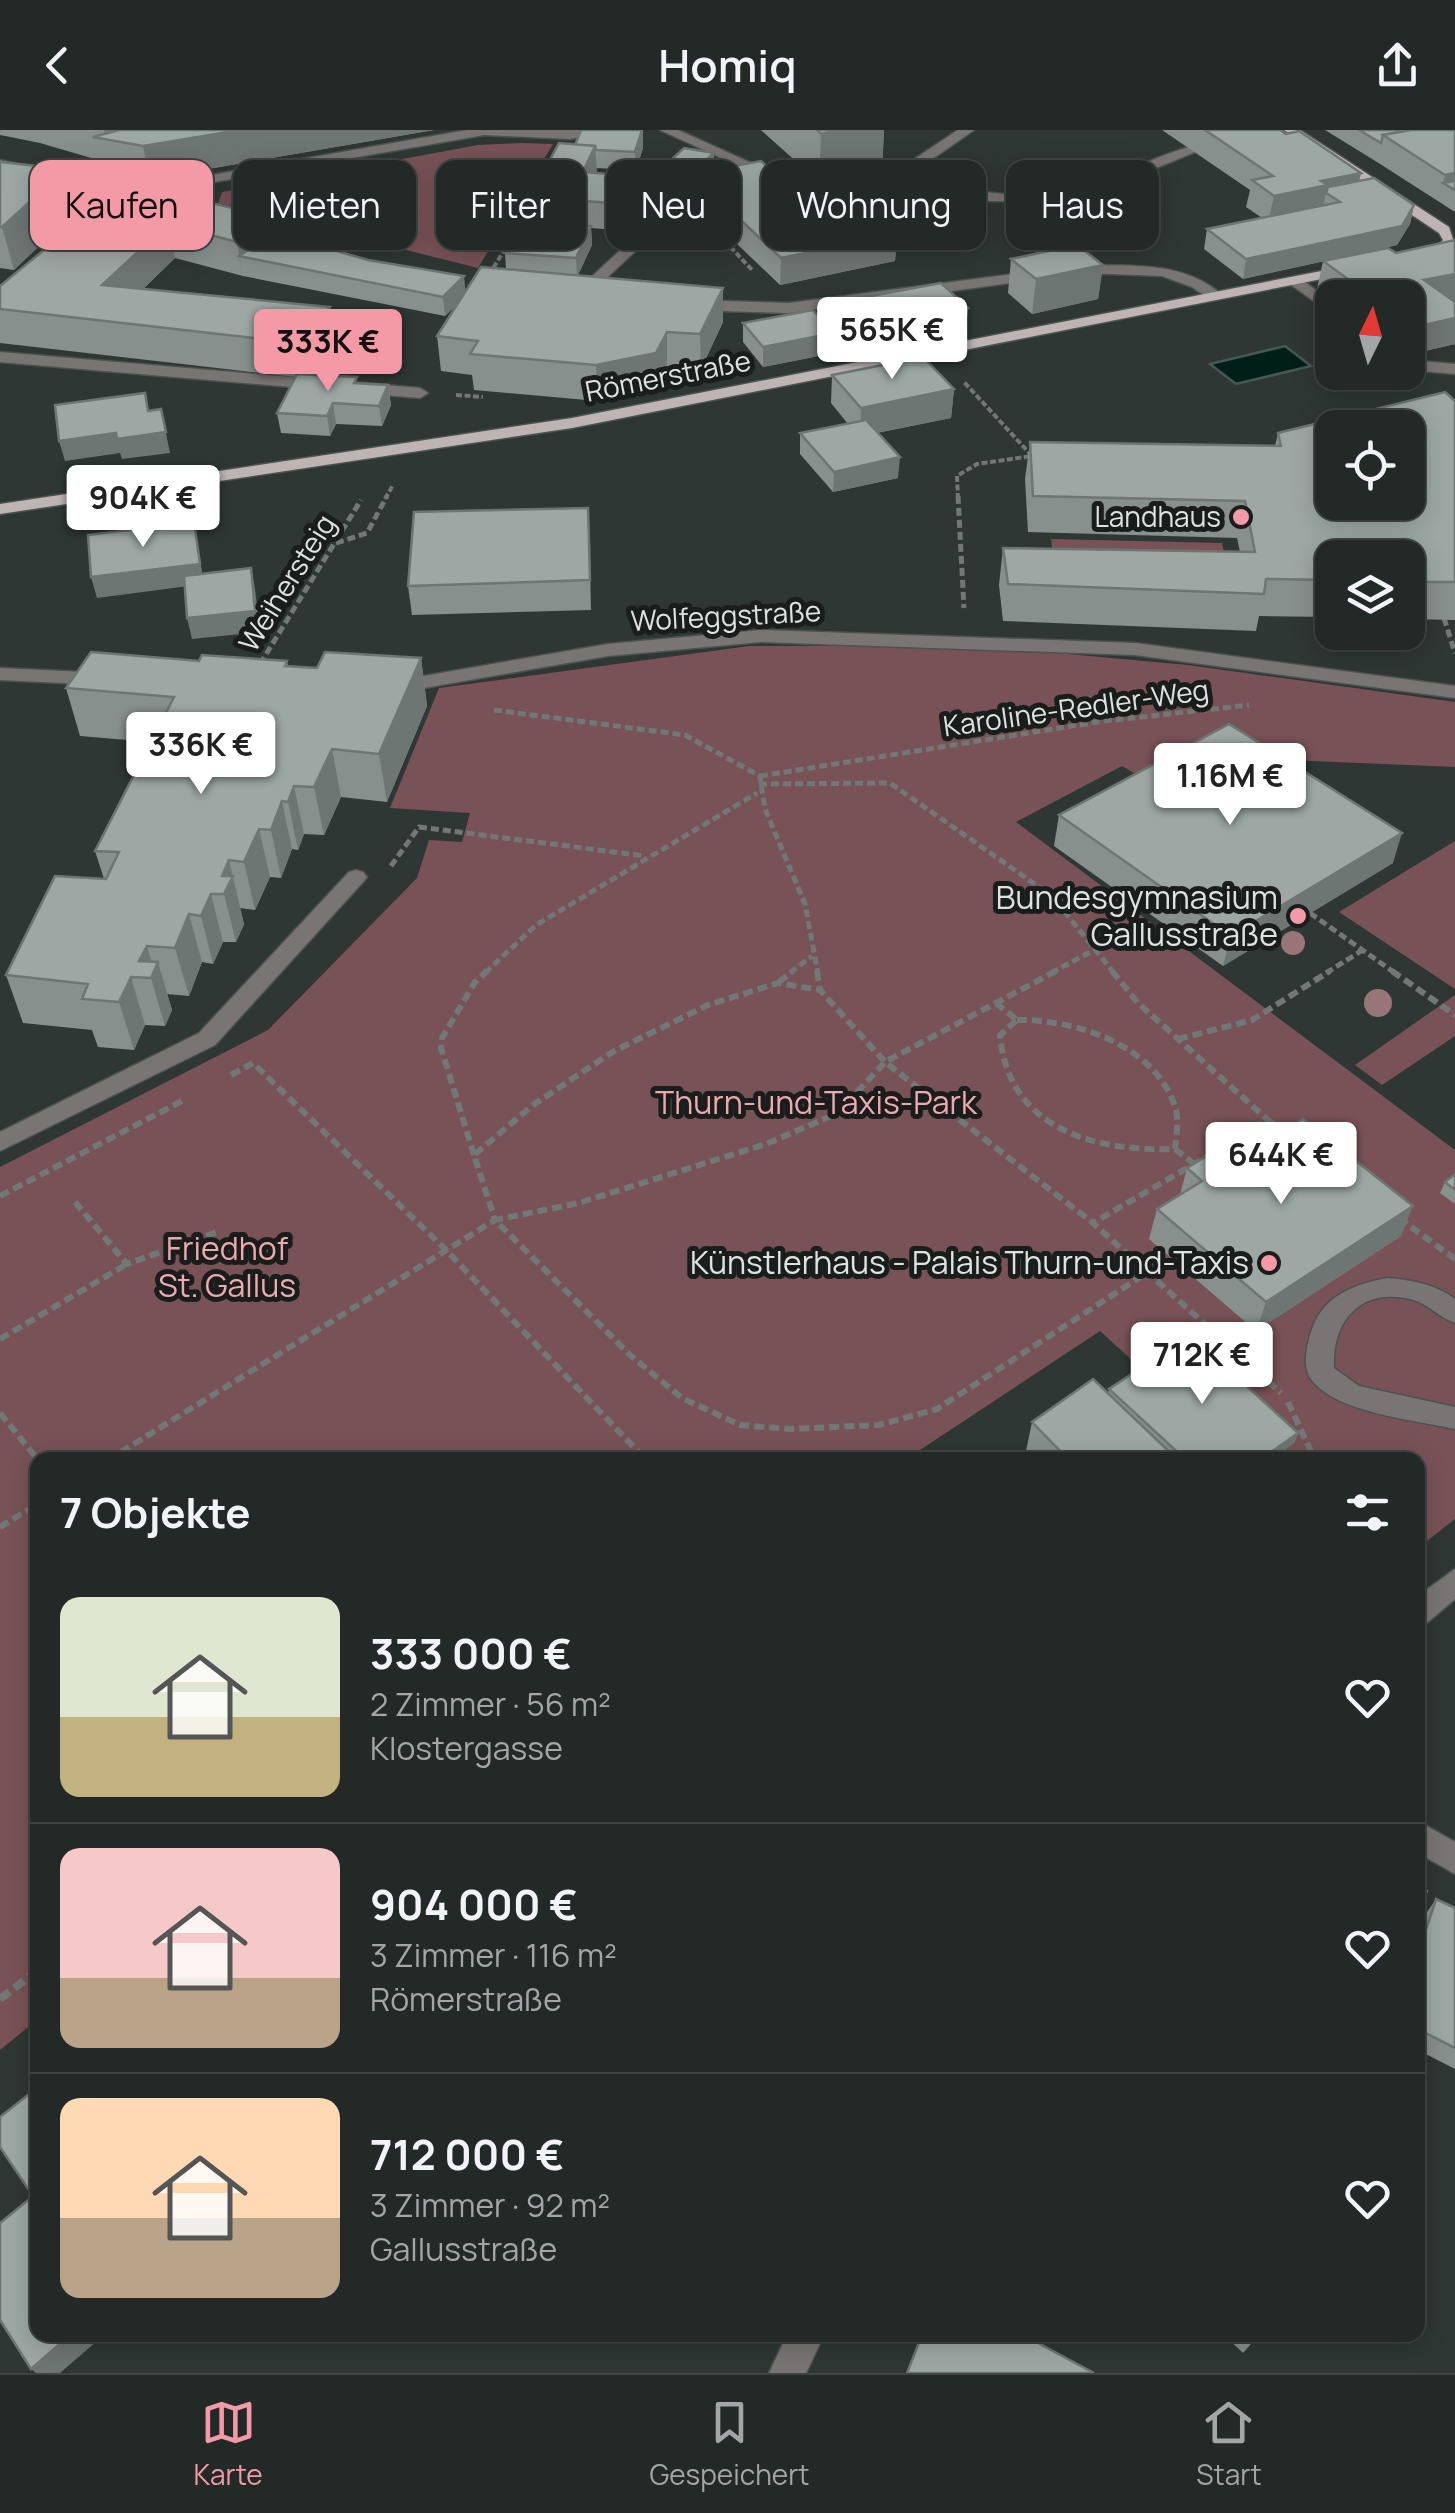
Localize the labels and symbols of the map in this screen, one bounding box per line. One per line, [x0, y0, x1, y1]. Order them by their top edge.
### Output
north arrow [1315, 280, 1425, 390]
pin: 565K € [811, 297, 973, 382]
pin: 333K € [247, 309, 409, 394]
street label: Römerstraße [582, 340, 754, 410]
pin: 904K € [62, 465, 224, 550]
place label: Landhaus [1095, 497, 1221, 535]
marker: Landhaus [1230, 506, 1252, 528]
street label: Weihersteig [229, 507, 343, 658]
street label: Wolfeggstraße [630, 591, 822, 639]
street label: Karoline-Redler-Weg [941, 670, 1211, 744]
pin: 336K € [120, 712, 282, 797]
pin: 1.16M € [1138, 743, 1322, 828]
place label: Bundesgymnasium Gallusstraße [996, 875, 1278, 956]
marker: Bundesgymnasium Gallusstraße [1287, 905, 1309, 927]
park label: Thurn-und-Taxis-Park [655, 1080, 978, 1124]
pin: 644K € [1200, 1122, 1362, 1207]
park label: Friedhof St. Gallus [158, 1226, 296, 1307]
place label: Künstlerhaus - Palais Thurn-und-Taxis [690, 1240, 1249, 1284]
marker: Künstlerhaus - Palais Thurn-und-Taxis [1258, 1252, 1280, 1274]
pin: 712K € [1121, 1322, 1283, 1407]

